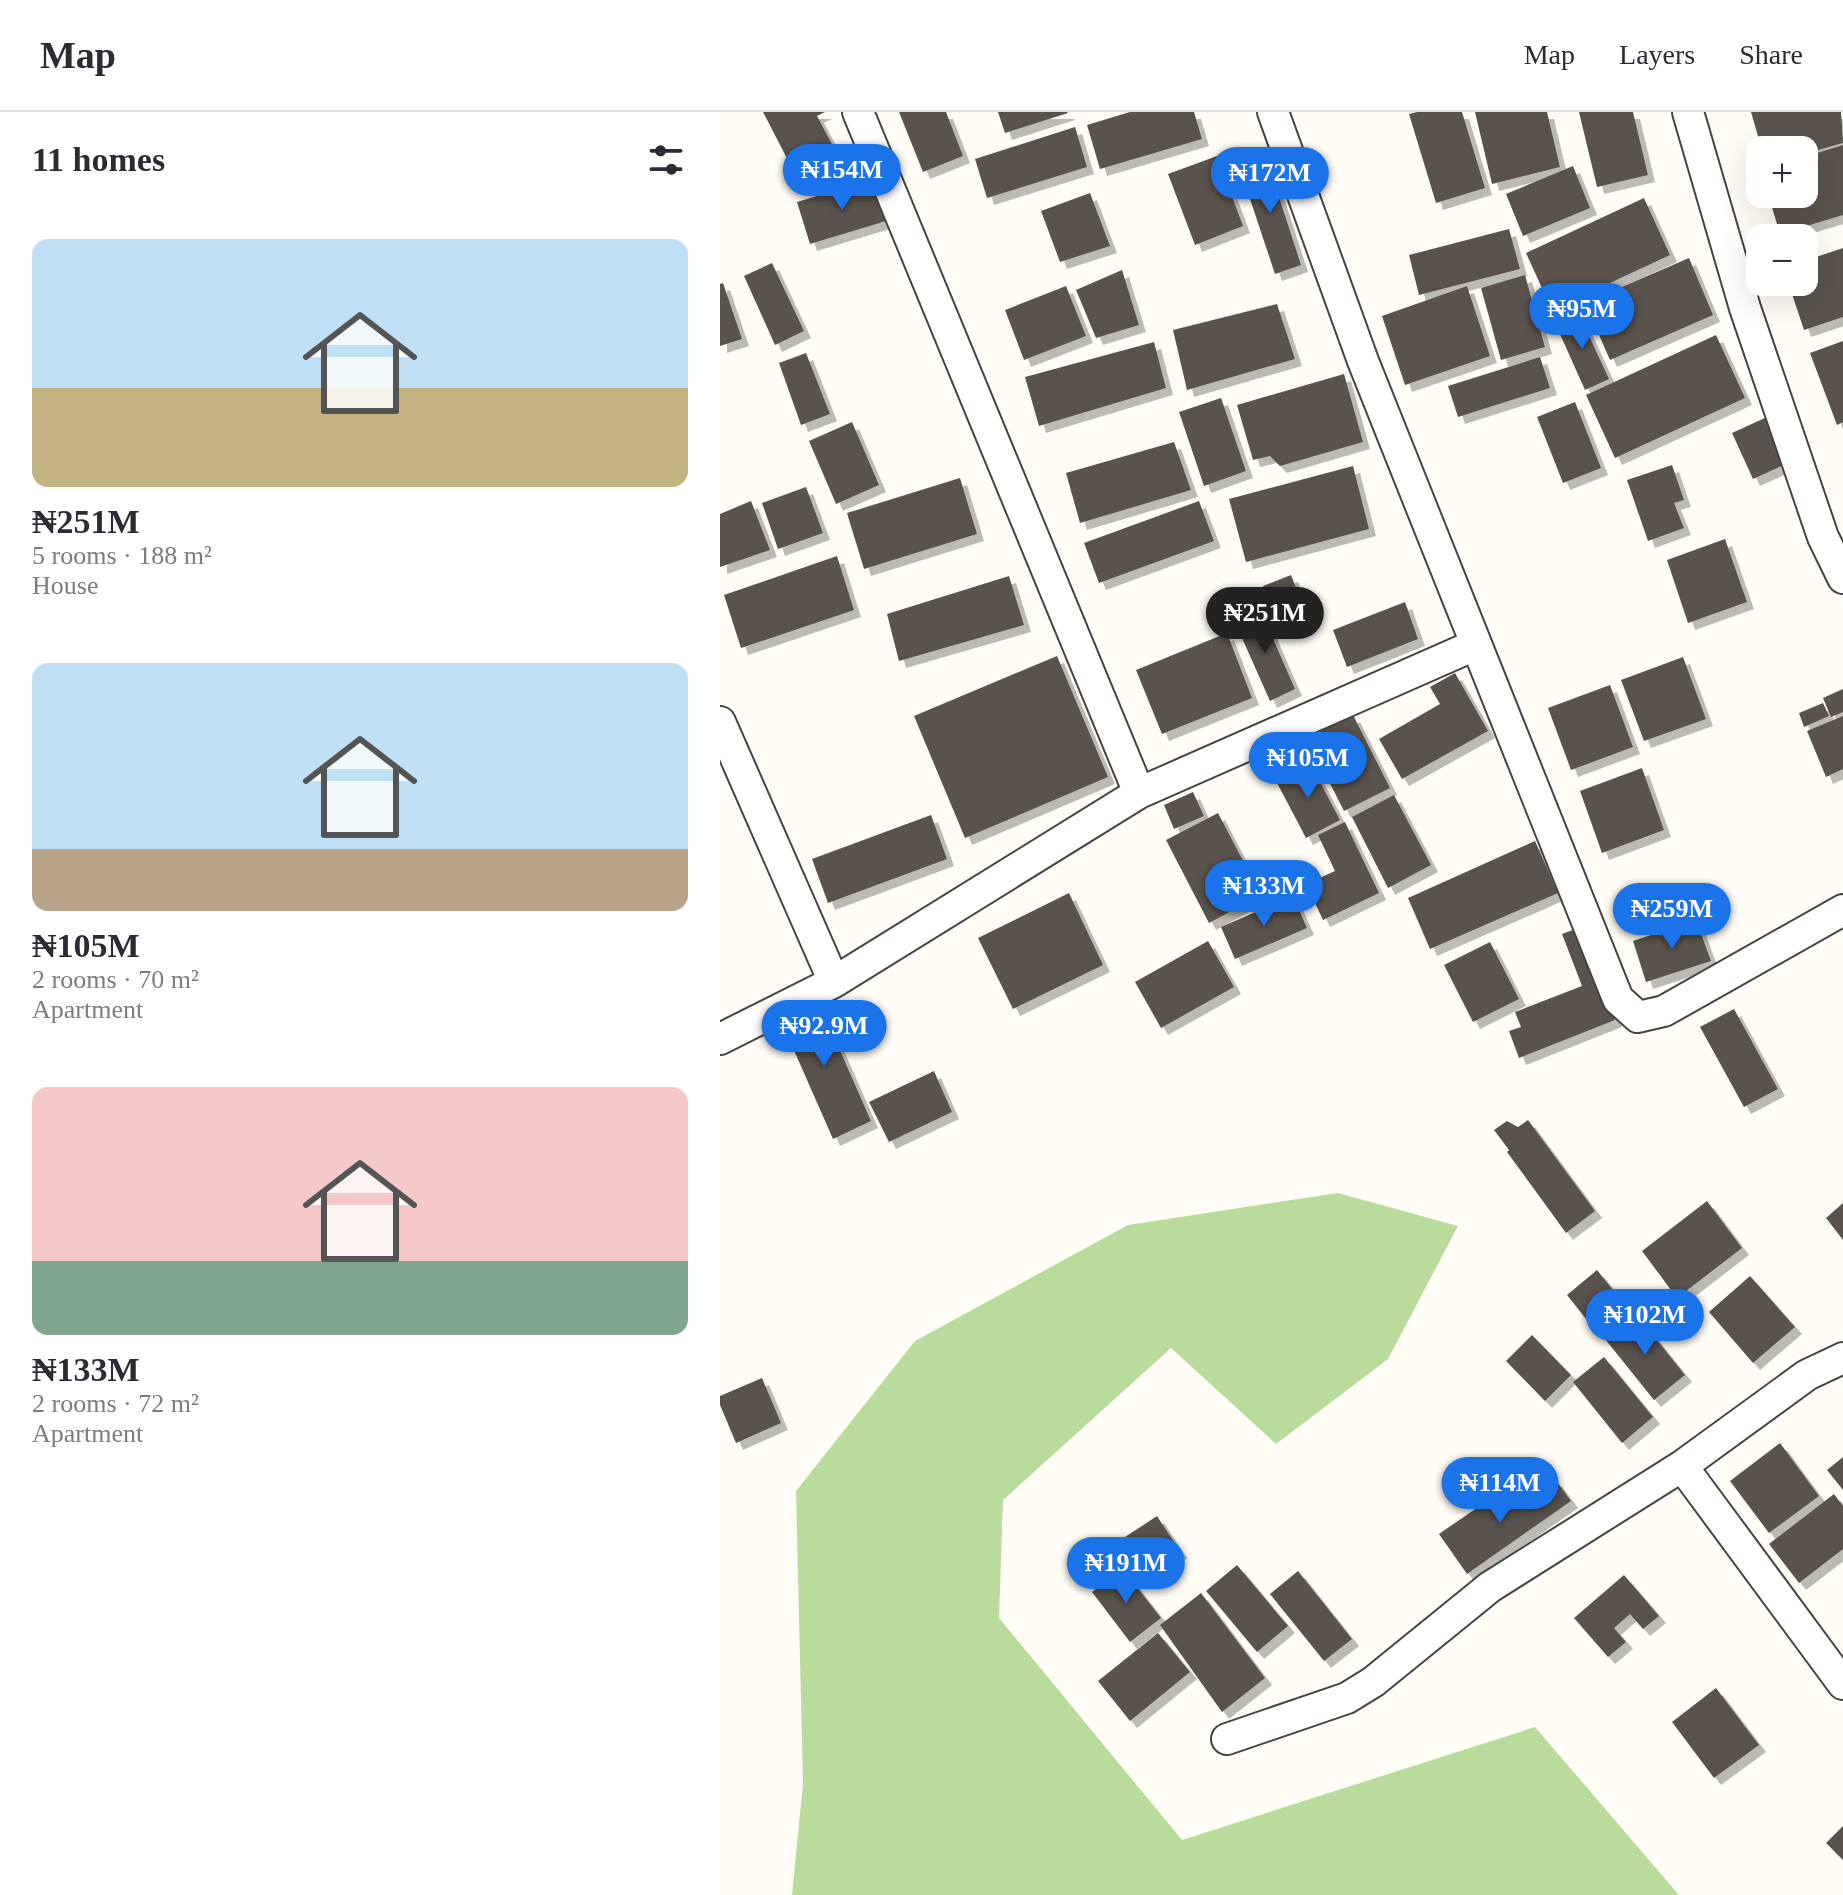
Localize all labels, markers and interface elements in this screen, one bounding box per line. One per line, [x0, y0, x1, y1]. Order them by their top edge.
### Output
text: Map [40, 34, 116, 76]
text: Map [1524, 39, 1575, 70]
text: Layers [1619, 39, 1695, 70]
text: Share [1739, 39, 1803, 70]
map controls [1746, 136, 1818, 296]
button: + [1746, 136, 1818, 208]
icon: filters [644, 138, 688, 182]
text: 11 homes [32, 141, 165, 178]
pin: ₦154M [786, 144, 898, 212]
pin: ₦172M [1214, 147, 1326, 215]
text: ₦154M [801, 155, 883, 184]
text: ₦172M [1229, 158, 1311, 187]
button: − [1746, 224, 1818, 296]
pin: ₦95M [1535, 283, 1629, 351]
icon: home [288, 291, 432, 435]
text: ₦95M [1547, 294, 1617, 323]
text: ₦251M [32, 503, 140, 540]
text: 5 rooms · 188 m² [32, 541, 212, 570]
text: House [32, 571, 98, 600]
pin: ₦251M [1209, 587, 1321, 655]
text: ₦251M [1224, 598, 1306, 627]
icon: home [288, 715, 432, 859]
pin: ₦105M [1252, 732, 1364, 800]
text: ₦105M [1267, 743, 1349, 772]
pin: ₦133M [1208, 860, 1320, 928]
text: ₦133M [1223, 871, 1305, 900]
pin: ₦259M [1616, 883, 1728, 951]
text: ₦259M [1631, 894, 1713, 923]
text: ₦105M [32, 927, 140, 964]
text: 2 rooms · 70 m² [32, 965, 199, 994]
text: Apartment [32, 995, 143, 1024]
pin: ₦92.9M [759, 1000, 889, 1068]
text: ₦92.9M [780, 1011, 868, 1040]
icon: home [288, 1139, 432, 1283]
pin: ₦102M [1589, 1289, 1701, 1357]
text: ₦102M [1604, 1300, 1686, 1329]
text: ₦133M [32, 1351, 140, 1388]
text: 2 rooms · 72 m² [32, 1389, 199, 1418]
text: Apartment [32, 1419, 143, 1448]
pin: ₦114M [1444, 1457, 1556, 1525]
text: ₦114M [1460, 1468, 1540, 1497]
pin: ₦191M [1070, 1537, 1182, 1605]
text: ₦191M [1085, 1548, 1167, 1577]

